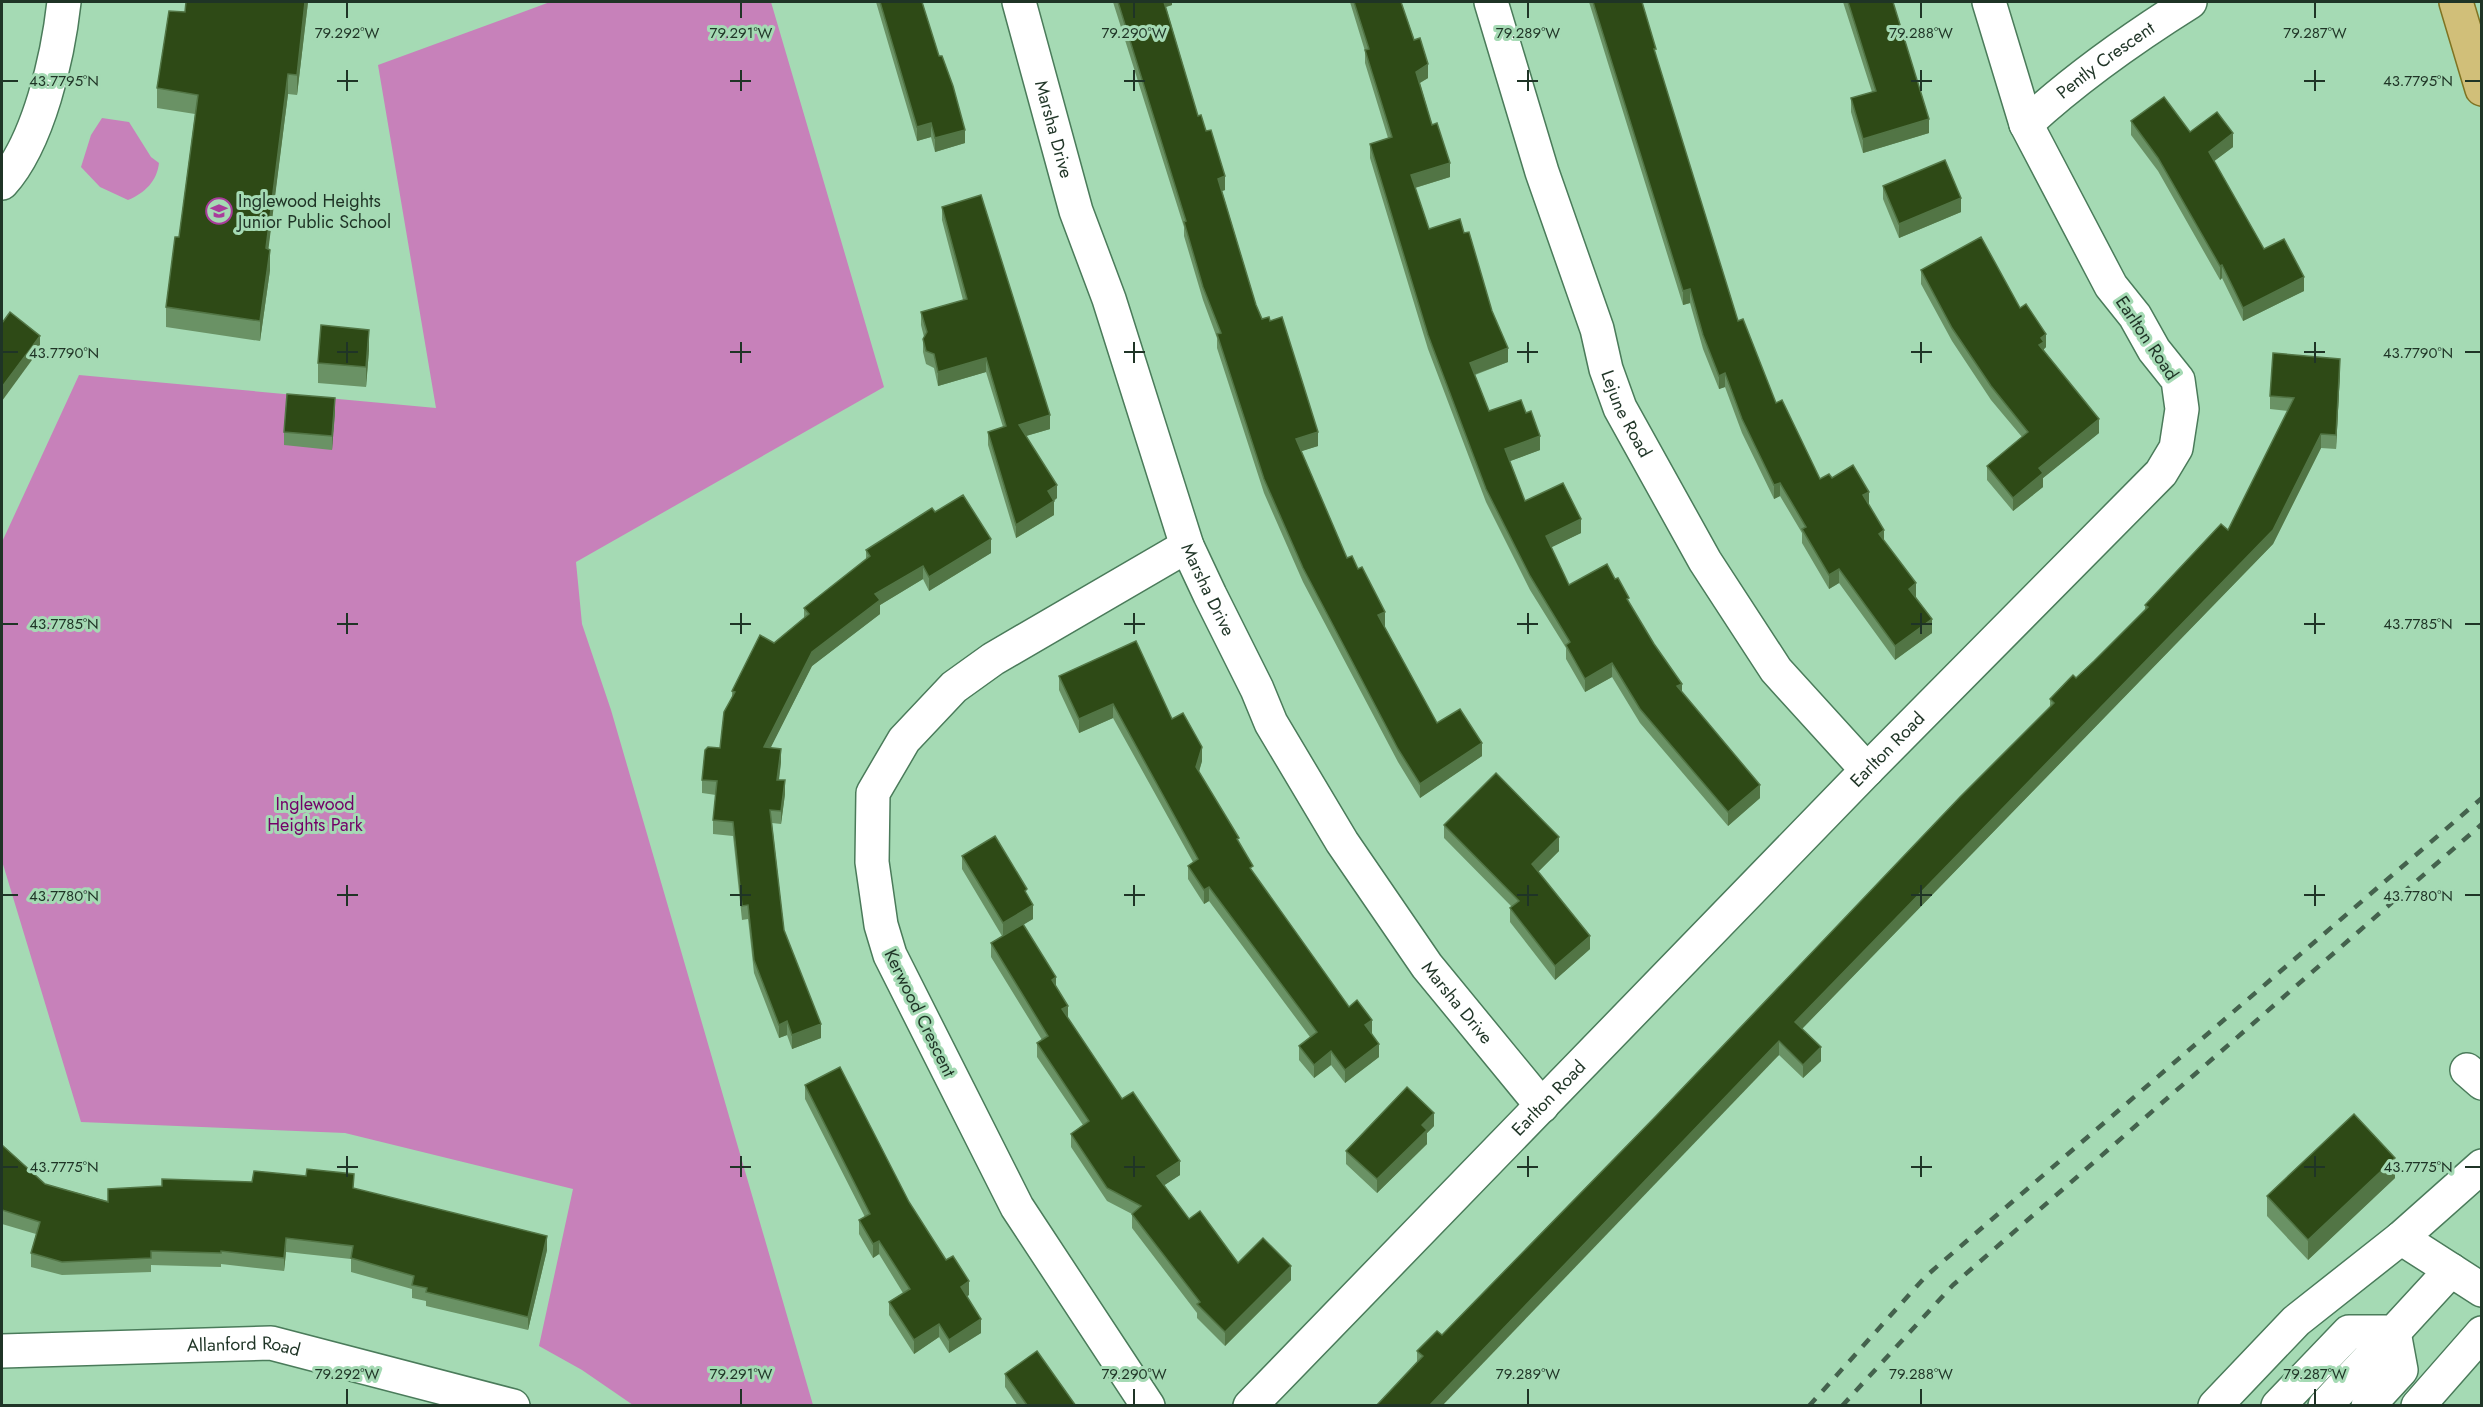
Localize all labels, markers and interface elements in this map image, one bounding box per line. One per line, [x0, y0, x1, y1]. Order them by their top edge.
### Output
street label: Pently Crescent [2051, 15, 2160, 105]
text: 79.292°W [315, 22, 379, 44]
text: 79.291°W [710, 22, 773, 44]
text: 79.290°W [1101, 22, 1167, 44]
text: 79.289°W [1496, 22, 1560, 44]
text: 79.288°W [1889, 22, 1953, 44]
text: 79.287°W [2283, 22, 2347, 44]
text: 43.7795°N [29, 70, 99, 92]
text: 43.7795°N [2383, 70, 2453, 92]
street label: Marsha Drive [1028, 78, 1079, 181]
place label: Inglewood Heights Junior Public School [236, 188, 391, 235]
school or university icon: Inglewood Heights Junior Public School [204, 196, 234, 226]
street label: Earlton Road [2109, 291, 2185, 385]
text: 43.7790°N [29, 342, 99, 364]
text: 43.7790°N [2383, 342, 2453, 364]
street label: Lejune Road [1594, 366, 1658, 462]
street label: Marsha Drive [1174, 539, 1241, 641]
text: 43.7785°N [29, 613, 99, 635]
text: 43.7785°N [2383, 613, 2453, 635]
street label: Earlton Road [1844, 706, 1931, 793]
park label: Inglewood Heights Park [267, 791, 363, 838]
text: 43.7780°N [29, 885, 99, 907]
text: 43.7780°N [2383, 885, 2453, 907]
street label: Kerwood Crescent [878, 945, 963, 1082]
street label: Marsha Drive [1415, 956, 1499, 1050]
street label: Earlton Road [1506, 1054, 1592, 1142]
text: 43.7775°N [29, 1156, 99, 1178]
text: 43.7775°N [2383, 1156, 2453, 1178]
street label: Allanford Road [187, 1330, 303, 1363]
text: 79.292°W [315, 1363, 379, 1385]
text: 79.291°W [710, 1363, 773, 1385]
text: 79.290°W [1101, 1363, 1167, 1385]
text: 79.289°W [1496, 1363, 1560, 1385]
text: 79.288°W [1889, 1363, 1953, 1385]
text: 79.287°W [2283, 1363, 2347, 1385]

